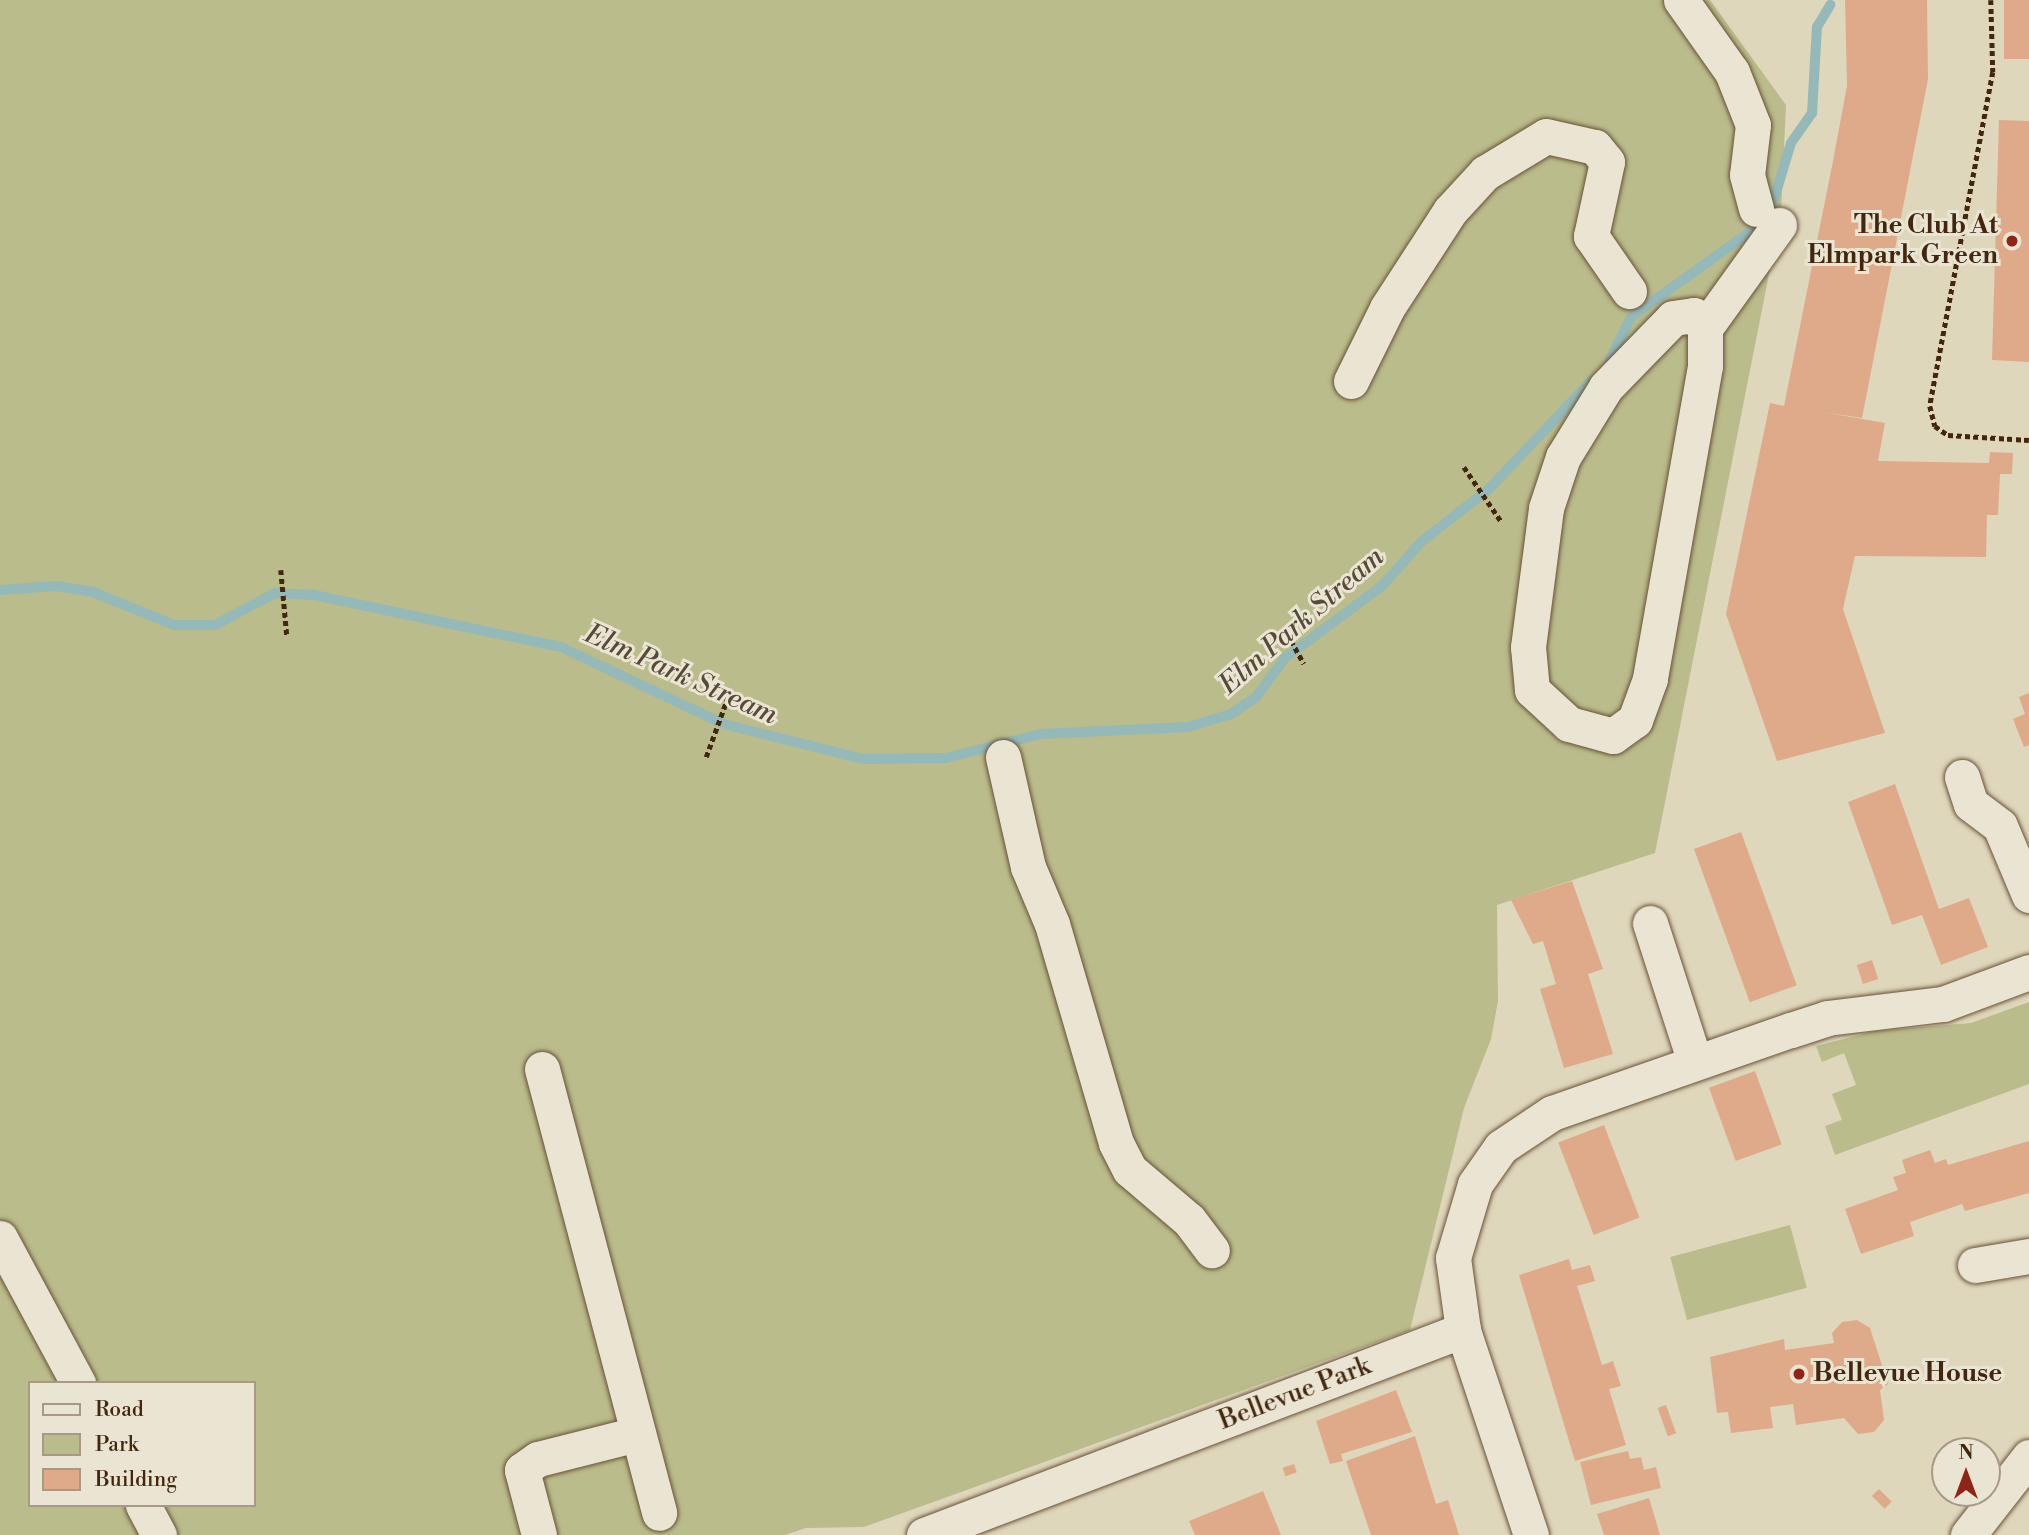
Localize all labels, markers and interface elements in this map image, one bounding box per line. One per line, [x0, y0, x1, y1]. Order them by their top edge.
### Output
place label: The Club At Elmpark Green [1807, 210, 1998, 272]
marker: The Club At Elmpark Green [2004, 233, 2020, 249]
water label: Elm Park Stream [1213, 540, 1391, 702]
water label: Elm Park Stream [580, 618, 782, 732]
street label: Bellevue Park [1215, 1351, 1375, 1437]
place label: Bellevue House [1813, 1358, 2002, 1390]
marker: Bellevue House [1791, 1366, 1807, 1382]
legend [28, 1381, 256, 1507]
text: Road [95, 1397, 144, 1423]
text: Park [95, 1432, 139, 1458]
north arrow [1931, 1437, 2001, 1507]
text: N [1958, 1441, 1974, 1465]
text: Building [95, 1467, 177, 1493]

